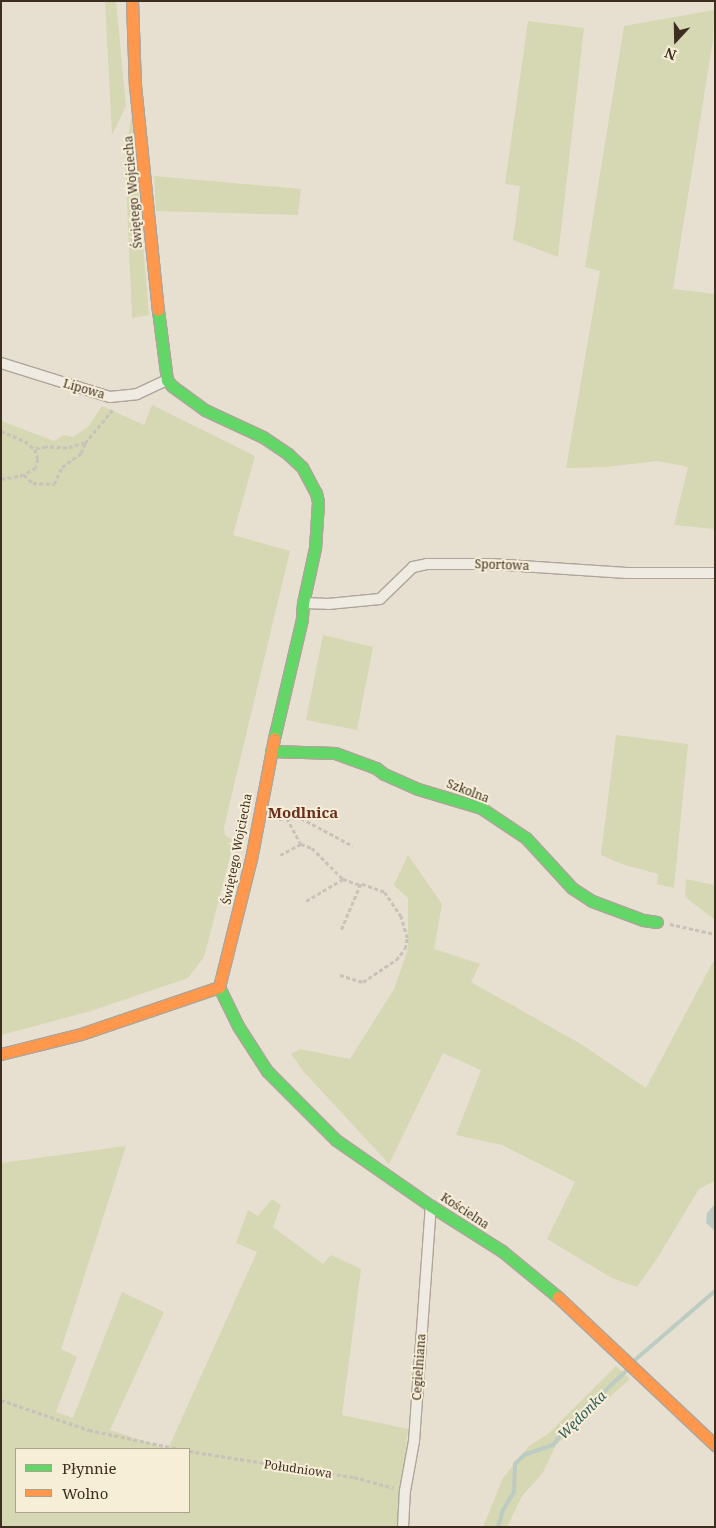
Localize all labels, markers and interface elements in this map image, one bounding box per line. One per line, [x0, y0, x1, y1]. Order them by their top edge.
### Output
north arrow [651, 15, 701, 65]
text: N [662, 44, 679, 65]
street label: Świętego Wojciecha [121, 135, 145, 249]
street label: Lipowa [61, 376, 107, 402]
street label: Sportowa [474, 557, 530, 573]
street label: Szkolna [445, 776, 491, 806]
street label: Świętego Wojciecha [219, 792, 255, 906]
district label: Modlnica [268, 804, 338, 822]
street label: Kościelna [438, 1190, 492, 1232]
street label: Cegielniana [409, 1333, 429, 1401]
water label: Wędonka [554, 1387, 610, 1443]
legend [15, 1448, 190, 1513]
street label: Południowa [263, 1457, 333, 1481]
text: Płynnie [62, 1458, 117, 1478]
text: Wolno [62, 1483, 108, 1503]

